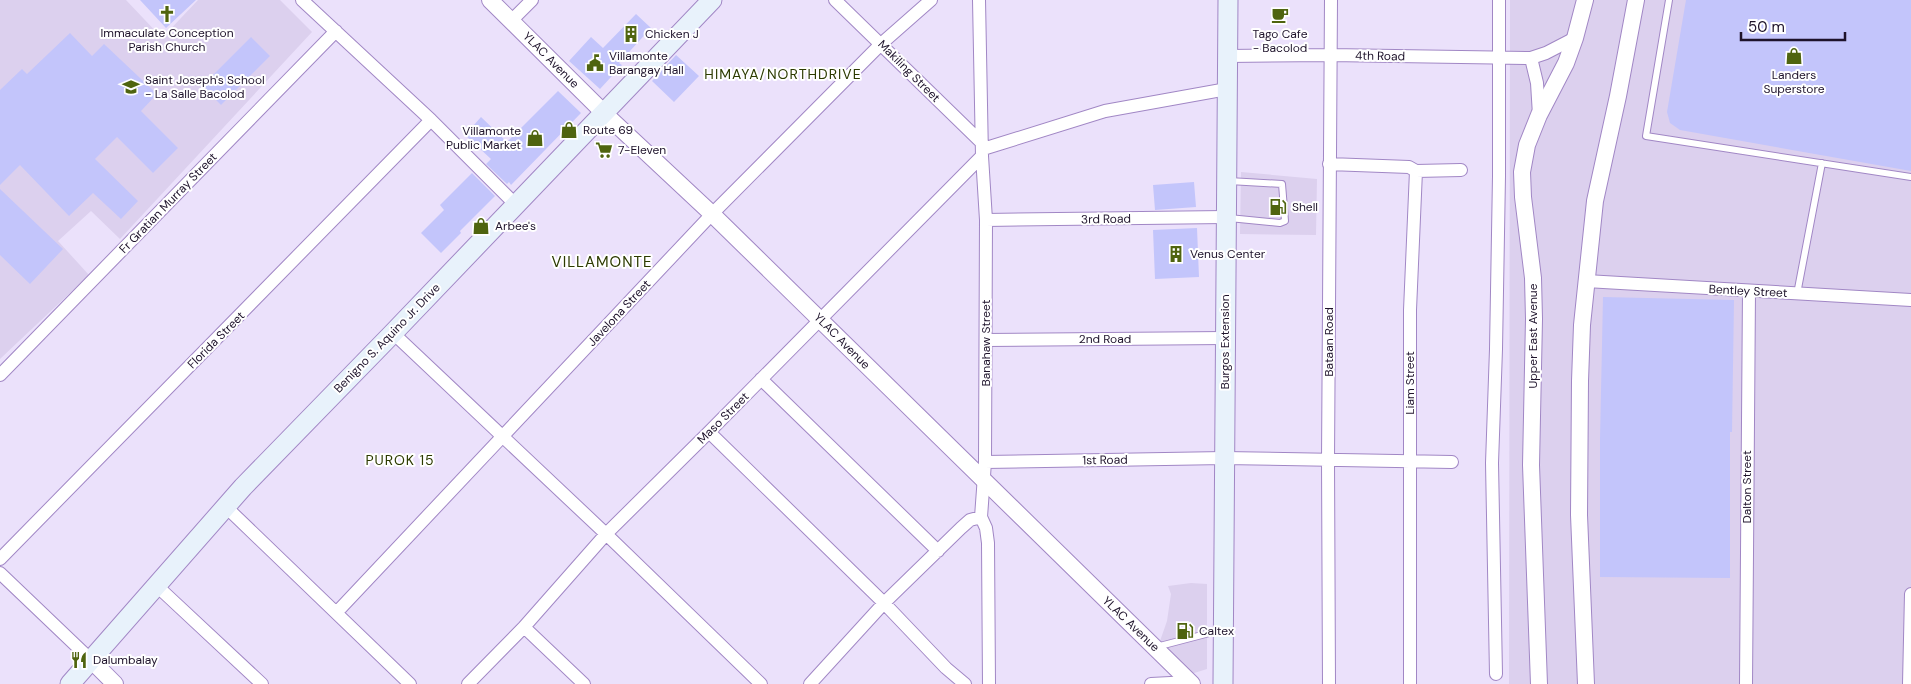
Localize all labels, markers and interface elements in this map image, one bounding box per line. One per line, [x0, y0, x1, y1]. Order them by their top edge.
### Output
church icon: Immaculate Conception Parish Church [157, 4, 177, 24]
cafe icon: Tago Cafe - Bacolod [1270, 5, 1290, 25]
scale bar [1741, 10, 1845, 42]
text: 50 m [1748, 17, 1785, 37]
building icon: Chicken J [621, 24, 641, 44]
place label: Immaculate Conception Parish Church [100, 25, 234, 55]
place label: Chicken J [645, 26, 699, 42]
place label: Tago Cafe - Bacolod [1253, 26, 1308, 56]
street label: YLAC Avenue [519, 28, 583, 92]
street label: Makiling Street [874, 36, 944, 106]
shop icon: Landers Superstore [1784, 46, 1804, 66]
place label: Villamonte Barangay Hall [609, 48, 684, 78]
street label: 4th Road [1355, 48, 1405, 64]
public building icon: Villamonte Barangay Hall [585, 53, 605, 73]
district label: HIMAYA/NORTHDRIVE [704, 65, 862, 83]
place label: Landers Superstore [1763, 67, 1825, 97]
place label: Saint Joseph's School - La Salle Bacolod [145, 72, 265, 102]
school or university icon: Saint Joseph's School - La Salle Bacolod [121, 77, 141, 97]
shop icon: Route 69 [559, 120, 579, 140]
place label: Route 69 [583, 122, 633, 138]
place label: Villamonte Public Market [446, 123, 521, 153]
shop icon: Villamonte Public Market [525, 128, 545, 148]
supermarket icon: 7-Eleven [594, 140, 614, 160]
place label: 7-Eleven [618, 142, 666, 158]
street label: Fr Gratian Murray Street [116, 149, 221, 257]
fuel station icon: Shell [1268, 197, 1288, 217]
place label: Shell [1292, 199, 1318, 215]
street label: 3rd Road [1081, 211, 1131, 227]
shop icon: Arbee's [471, 216, 491, 236]
place label: Arbee's [495, 218, 536, 234]
building icon: Venus Center [1166, 244, 1186, 264]
place label: Venus Center [1190, 246, 1266, 262]
district label: VILLAMONTE [552, 252, 652, 272]
street label: Javelona Street [584, 276, 654, 350]
street label: Benigno S. Aquino Jr. Drive [330, 280, 444, 396]
street label: Bentley Street [1708, 281, 1788, 301]
street label: Upper East Avenue [1525, 283, 1541, 389]
street label: Burgos Extension [1217, 294, 1233, 390]
street label: Banahaw Street [978, 299, 994, 386]
street label: Bataan Road [1321, 307, 1337, 377]
street label: Florida Street [184, 308, 248, 372]
street label: YLAC Avenue [810, 309, 874, 373]
street label: 2nd Road [1079, 331, 1131, 347]
street label: Liam Street [1402, 351, 1418, 415]
street label: Maso Street [694, 388, 753, 447]
street label: Dalton Street [1739, 450, 1755, 524]
district label: PUROK 15 [365, 451, 435, 469]
street label: 1st Road [1082, 452, 1128, 468]
street label: YLAC Avenue [1099, 593, 1163, 655]
fuel station icon: Caltex [1175, 621, 1195, 641]
place label: Caltex [1199, 623, 1234, 639]
restaurant icon: Dalumbalay [69, 650, 89, 670]
place label: Dalumbalay [93, 652, 158, 668]

